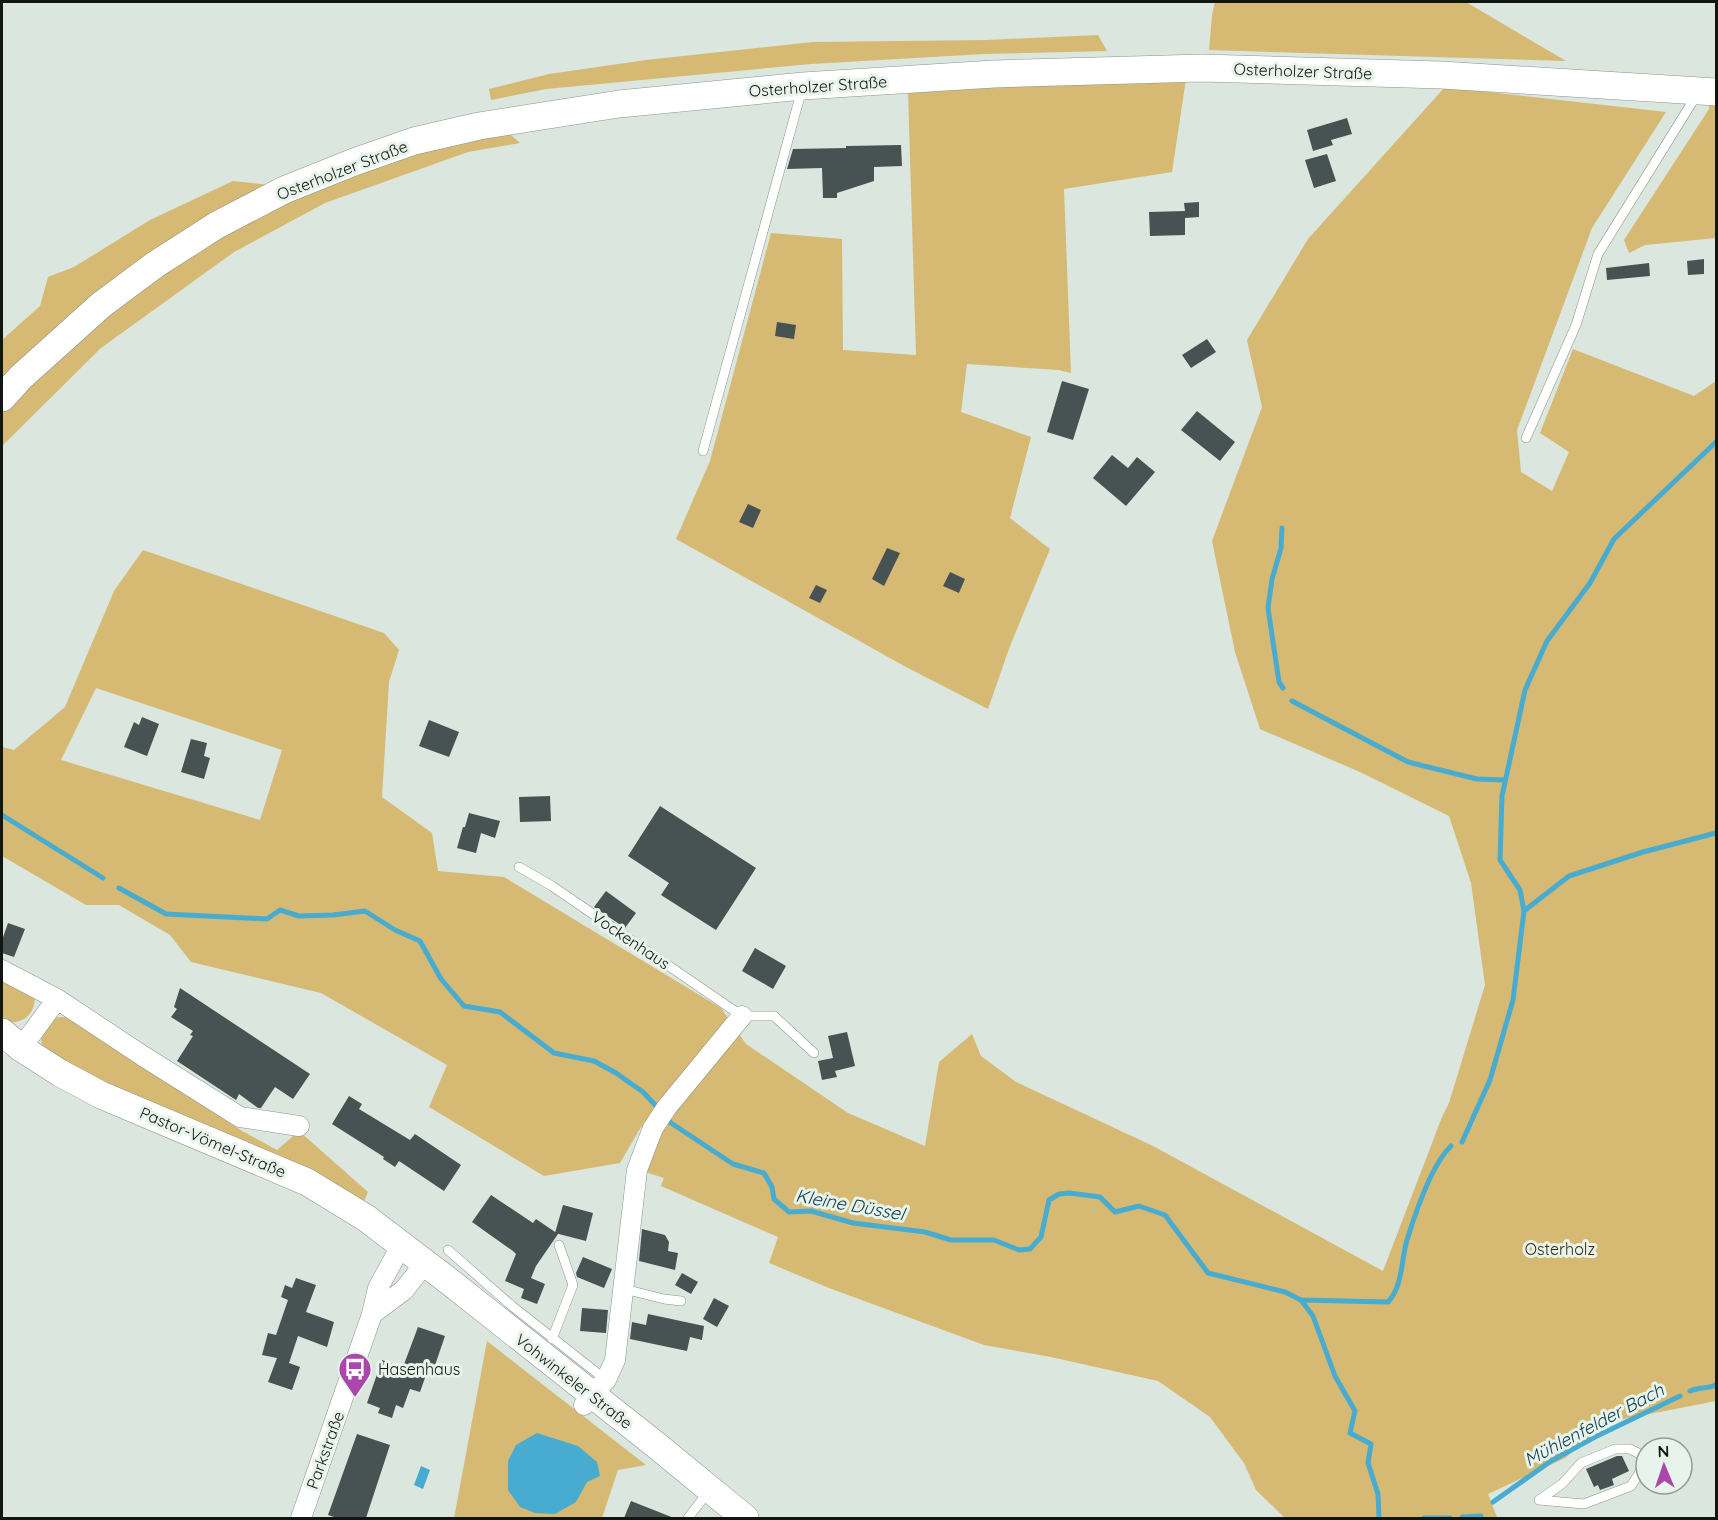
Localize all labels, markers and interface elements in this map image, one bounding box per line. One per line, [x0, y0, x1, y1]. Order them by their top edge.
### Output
street label: Osterholzer Straße [1233, 59, 1373, 83]
street label: Osterholzer Straße [748, 71, 888, 101]
street label: Osterholzer Straße [274, 136, 410, 204]
street label: Vockenhaus [588, 907, 674, 973]
street label: Pastor-Vömel-Straße [137, 1102, 289, 1182]
water label: Kleine Düssel [794, 1184, 908, 1226]
park label: Osterholz [1525, 1239, 1595, 1259]
street label: Vohwinkeler Straße [512, 1329, 636, 1433]
bus stop icon: Hasenhaus [337, 1351, 373, 1398]
place label: Hasenhaus [378, 1359, 460, 1379]
water label: Mühlenfelder Bach [1520, 1378, 1668, 1471]
street label: Parkstraße [302, 1408, 348, 1492]
north arrow [1634, 1436, 1694, 1496]
text: N [1657, 1441, 1670, 1461]

